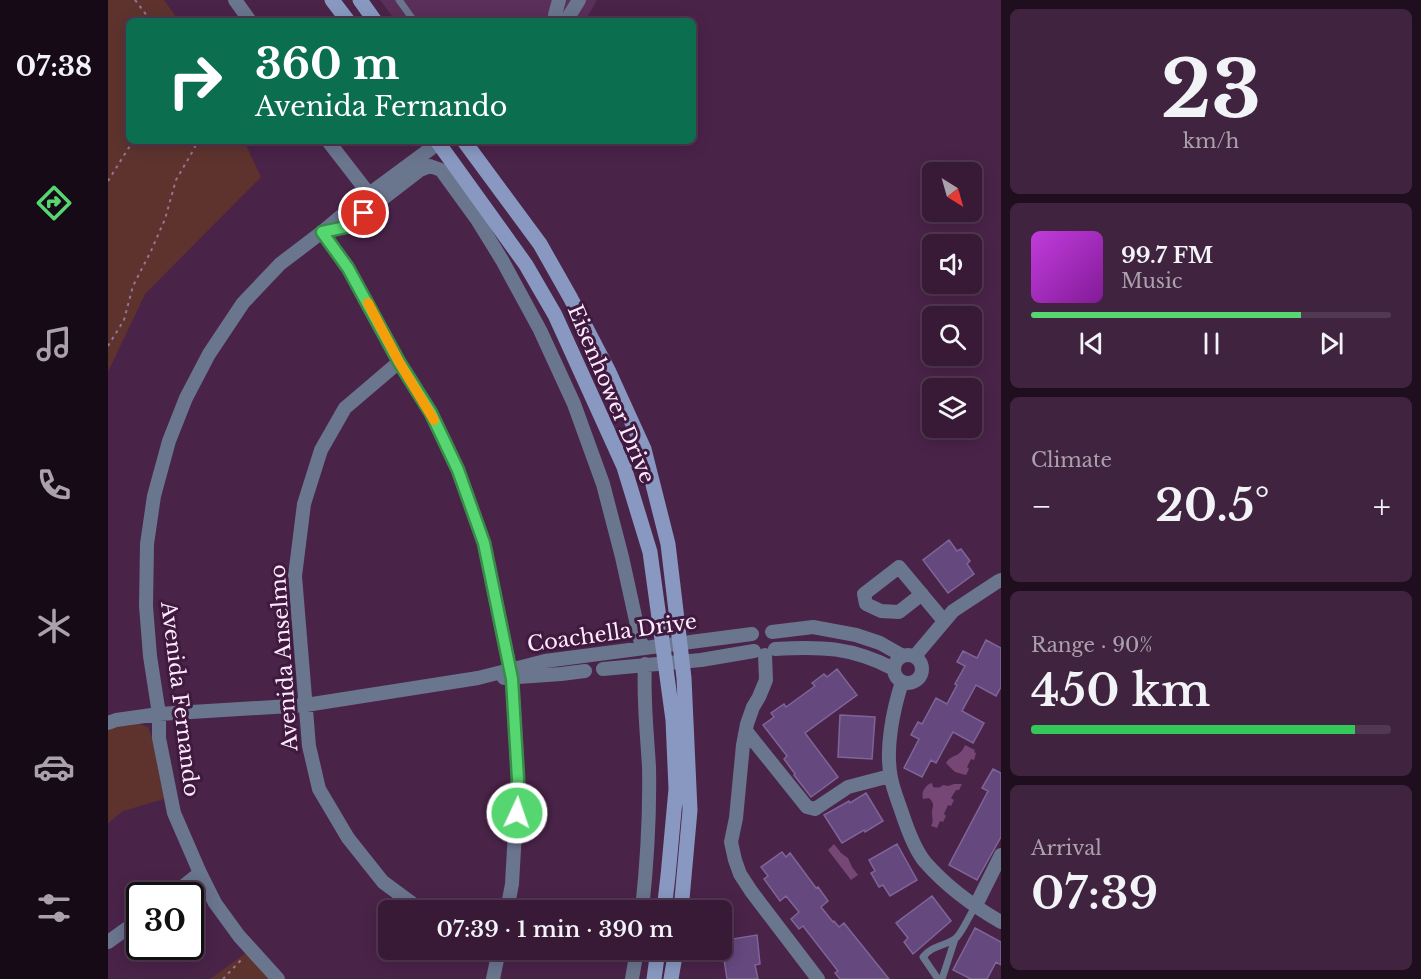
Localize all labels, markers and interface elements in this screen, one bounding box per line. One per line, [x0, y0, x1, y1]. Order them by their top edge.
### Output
text: 360 m [255, 38, 399, 90]
text: 23 [1161, 41, 1261, 138]
icon: right [156, 42, 234, 120]
text: 07:38 [16, 50, 92, 83]
text: Avenida Fernando [255, 90, 507, 123]
text: km/h [1183, 129, 1239, 153]
north arrow [922, 162, 982, 222]
map controls [922, 162, 982, 438]
icon: directions [33, 182, 75, 224]
pin [338, 187, 389, 238]
icon: arrive [347, 196, 380, 229]
button: sound [922, 234, 982, 294]
text: 99.7 FM [1121, 242, 1213, 269]
text: Music [1121, 269, 1182, 293]
street label: Eisenhower Drive [562, 301, 660, 487]
button: search [922, 306, 982, 366]
icon: music [33, 323, 75, 365]
icon: previous [1075, 327, 1108, 360]
icon: pause [1195, 327, 1228, 360]
icon: next [1315, 327, 1348, 360]
button: layers [922, 378, 982, 438]
text: Climate [1031, 448, 1112, 472]
icon: phone [33, 464, 75, 506]
text: 20.5° [1155, 477, 1270, 533]
text: − [1031, 486, 1052, 527]
text: + [1373, 486, 1391, 527]
street label: Avenida Anselmo [265, 564, 304, 753]
street label: Avenida Fernando [155, 599, 205, 798]
icon: climate [33, 605, 75, 647]
street label: Coachella Drive [525, 608, 699, 658]
text: Range · 90% [1031, 633, 1153, 657]
text: 450 km [1031, 662, 1210, 718]
icon: car [33, 746, 75, 788]
position arrow [485, 781, 549, 845]
text: Arrival [1031, 836, 1102, 860]
text: 07:39 [1031, 865, 1158, 921]
speed limit sign: 30 [126, 882, 204, 960]
icon: filters [33, 887, 75, 929]
text: 07:39 · 1 min · 390 m [437, 916, 673, 943]

